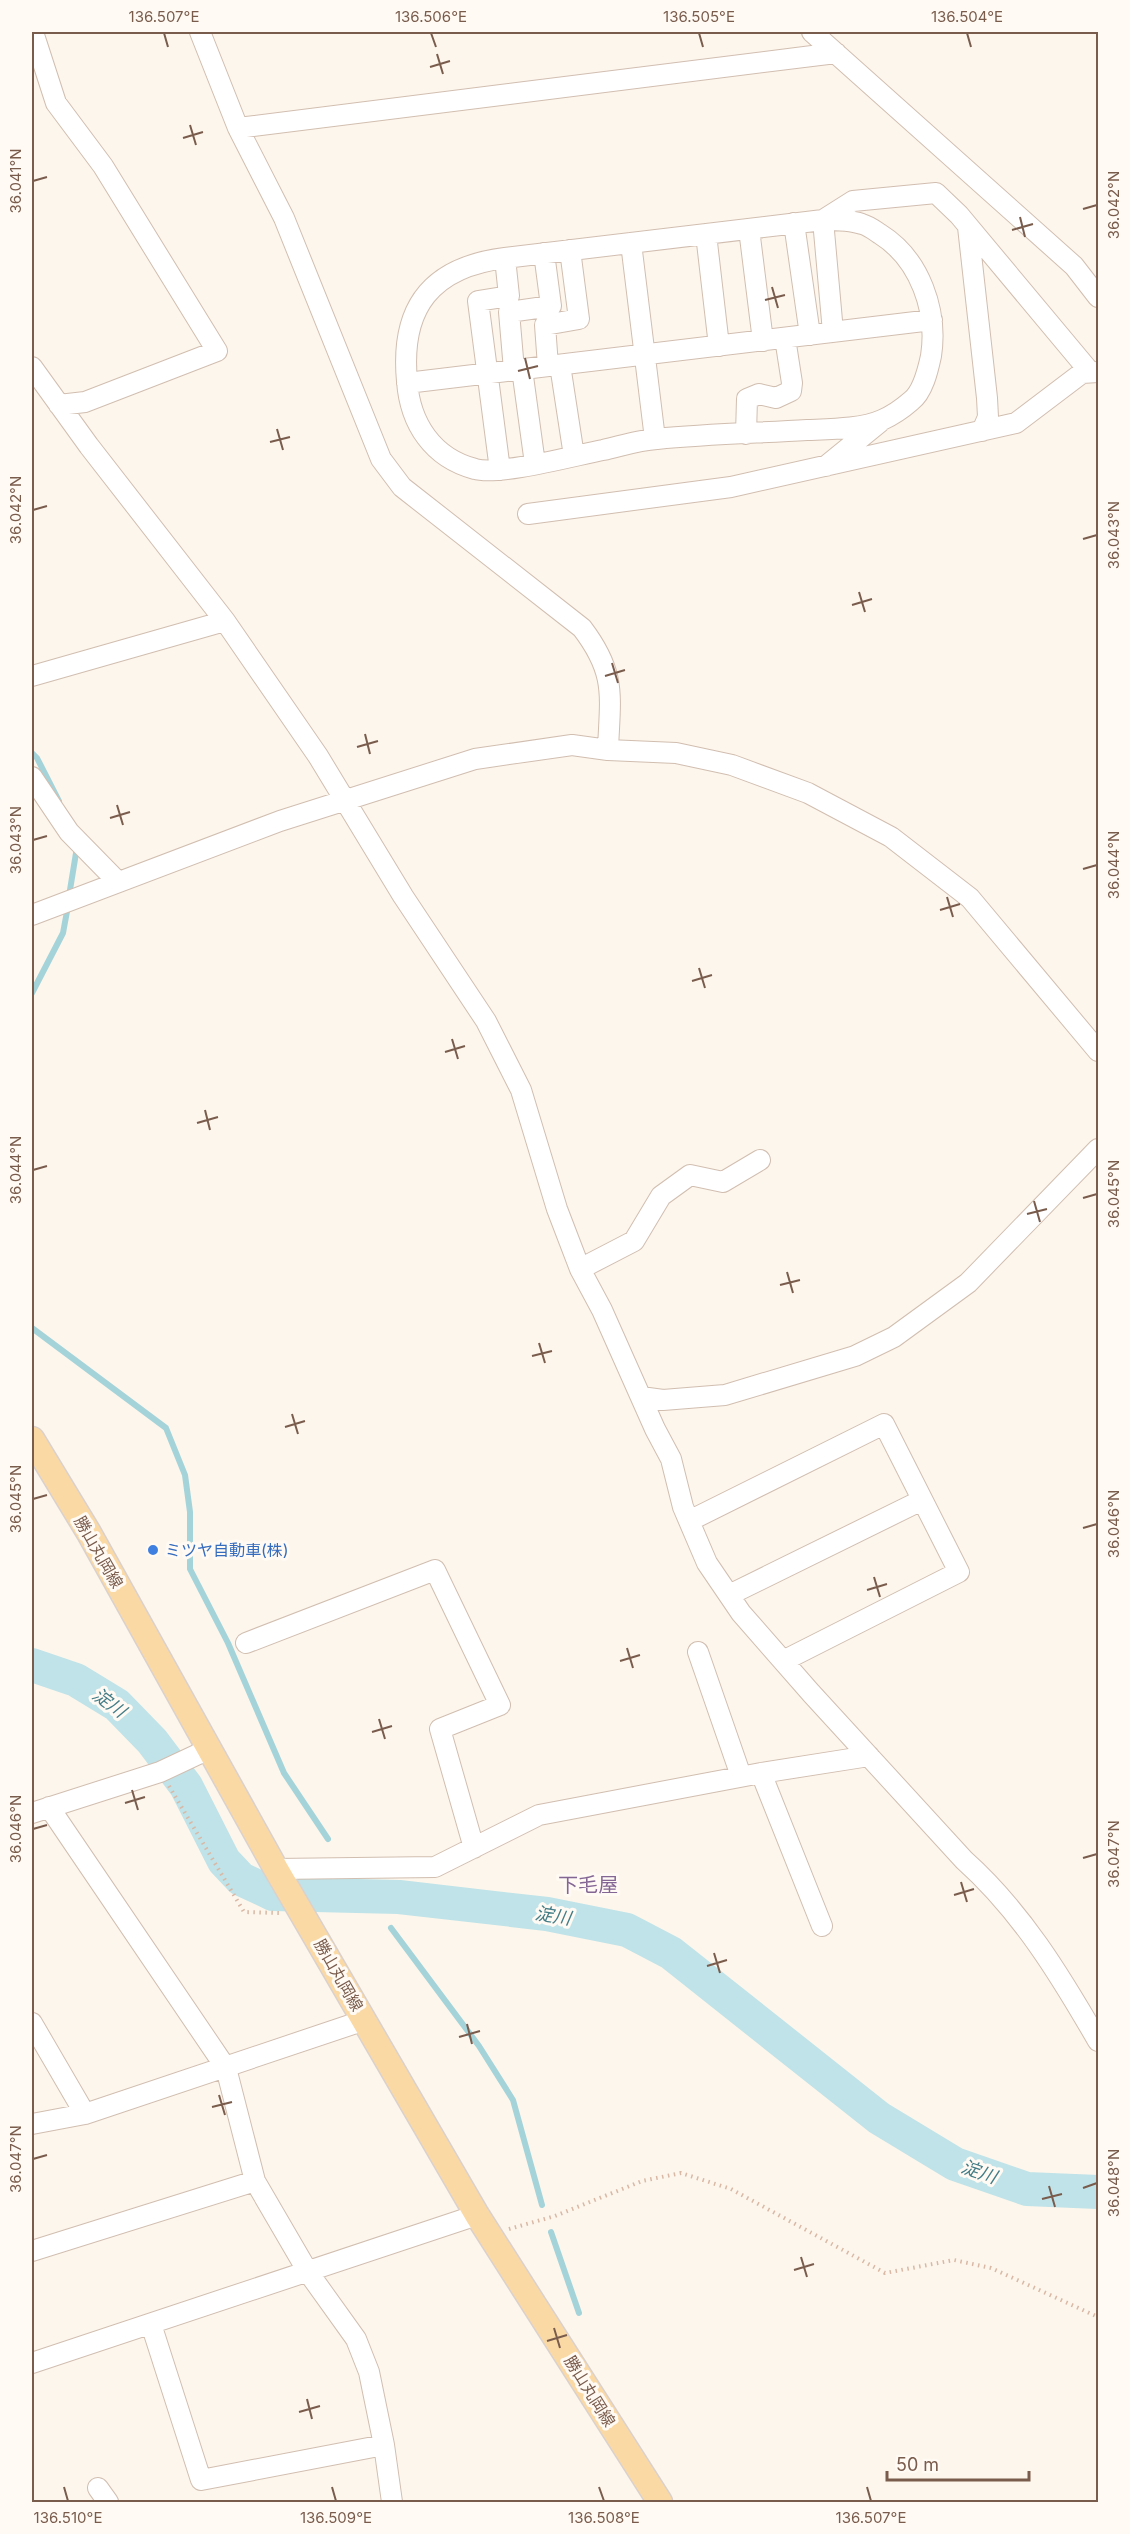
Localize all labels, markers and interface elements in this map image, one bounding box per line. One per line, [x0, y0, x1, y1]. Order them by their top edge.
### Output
text: 136.507°E [129, 7, 199, 26]
text: 136.506°E [395, 7, 467, 26]
text: 136.505°E [663, 7, 735, 26]
text: 136.504°E [931, 7, 1003, 26]
text: 36.041°N [6, 148, 25, 214]
text: 36.042°N [1104, 171, 1123, 239]
text: 36.042°N [6, 476, 25, 544]
text: 36.043°N [1104, 501, 1123, 569]
text: 36.043°N [6, 806, 25, 874]
text: 36.044°N [1104, 831, 1123, 899]
text: 36.044°N [6, 1136, 25, 1204]
text: 36.045°N [1104, 1160, 1123, 1228]
text: 36.045°N [6, 1465, 25, 1533]
text: 36.046°N [1104, 1490, 1123, 1558]
street label: 勝山丸岡線 [70, 1512, 128, 1592]
place label: ミツヤ自動車(株) [165, 1540, 289, 1560]
marker: ミツヤ自動車(株) [146, 1543, 160, 1557]
water label: 淀川 [89, 1684, 132, 1723]
text: 36.046°N [6, 1795, 25, 1863]
text: 36.047°N [1104, 1820, 1123, 1888]
district label: 下毛屋 [558, 1873, 618, 1897]
water label: 淀川 [534, 1902, 574, 1929]
street label: 勝山丸岡線 [310, 1935, 368, 2015]
text: 36.047°N [6, 2125, 25, 2193]
text: 36.048°N [1104, 2149, 1123, 2217]
water label: 淀川 [959, 2156, 1001, 2188]
street label: 勝山丸岡線 [560, 2352, 620, 2430]
scale bar [887, 2444, 1030, 2482]
text: 50 m [896, 2454, 939, 2475]
text: 136.510°E [34, 2508, 102, 2527]
text: 136.509°E [300, 2508, 372, 2527]
text: 136.508°E [568, 2508, 640, 2527]
text: 136.507°E [836, 2508, 906, 2527]

